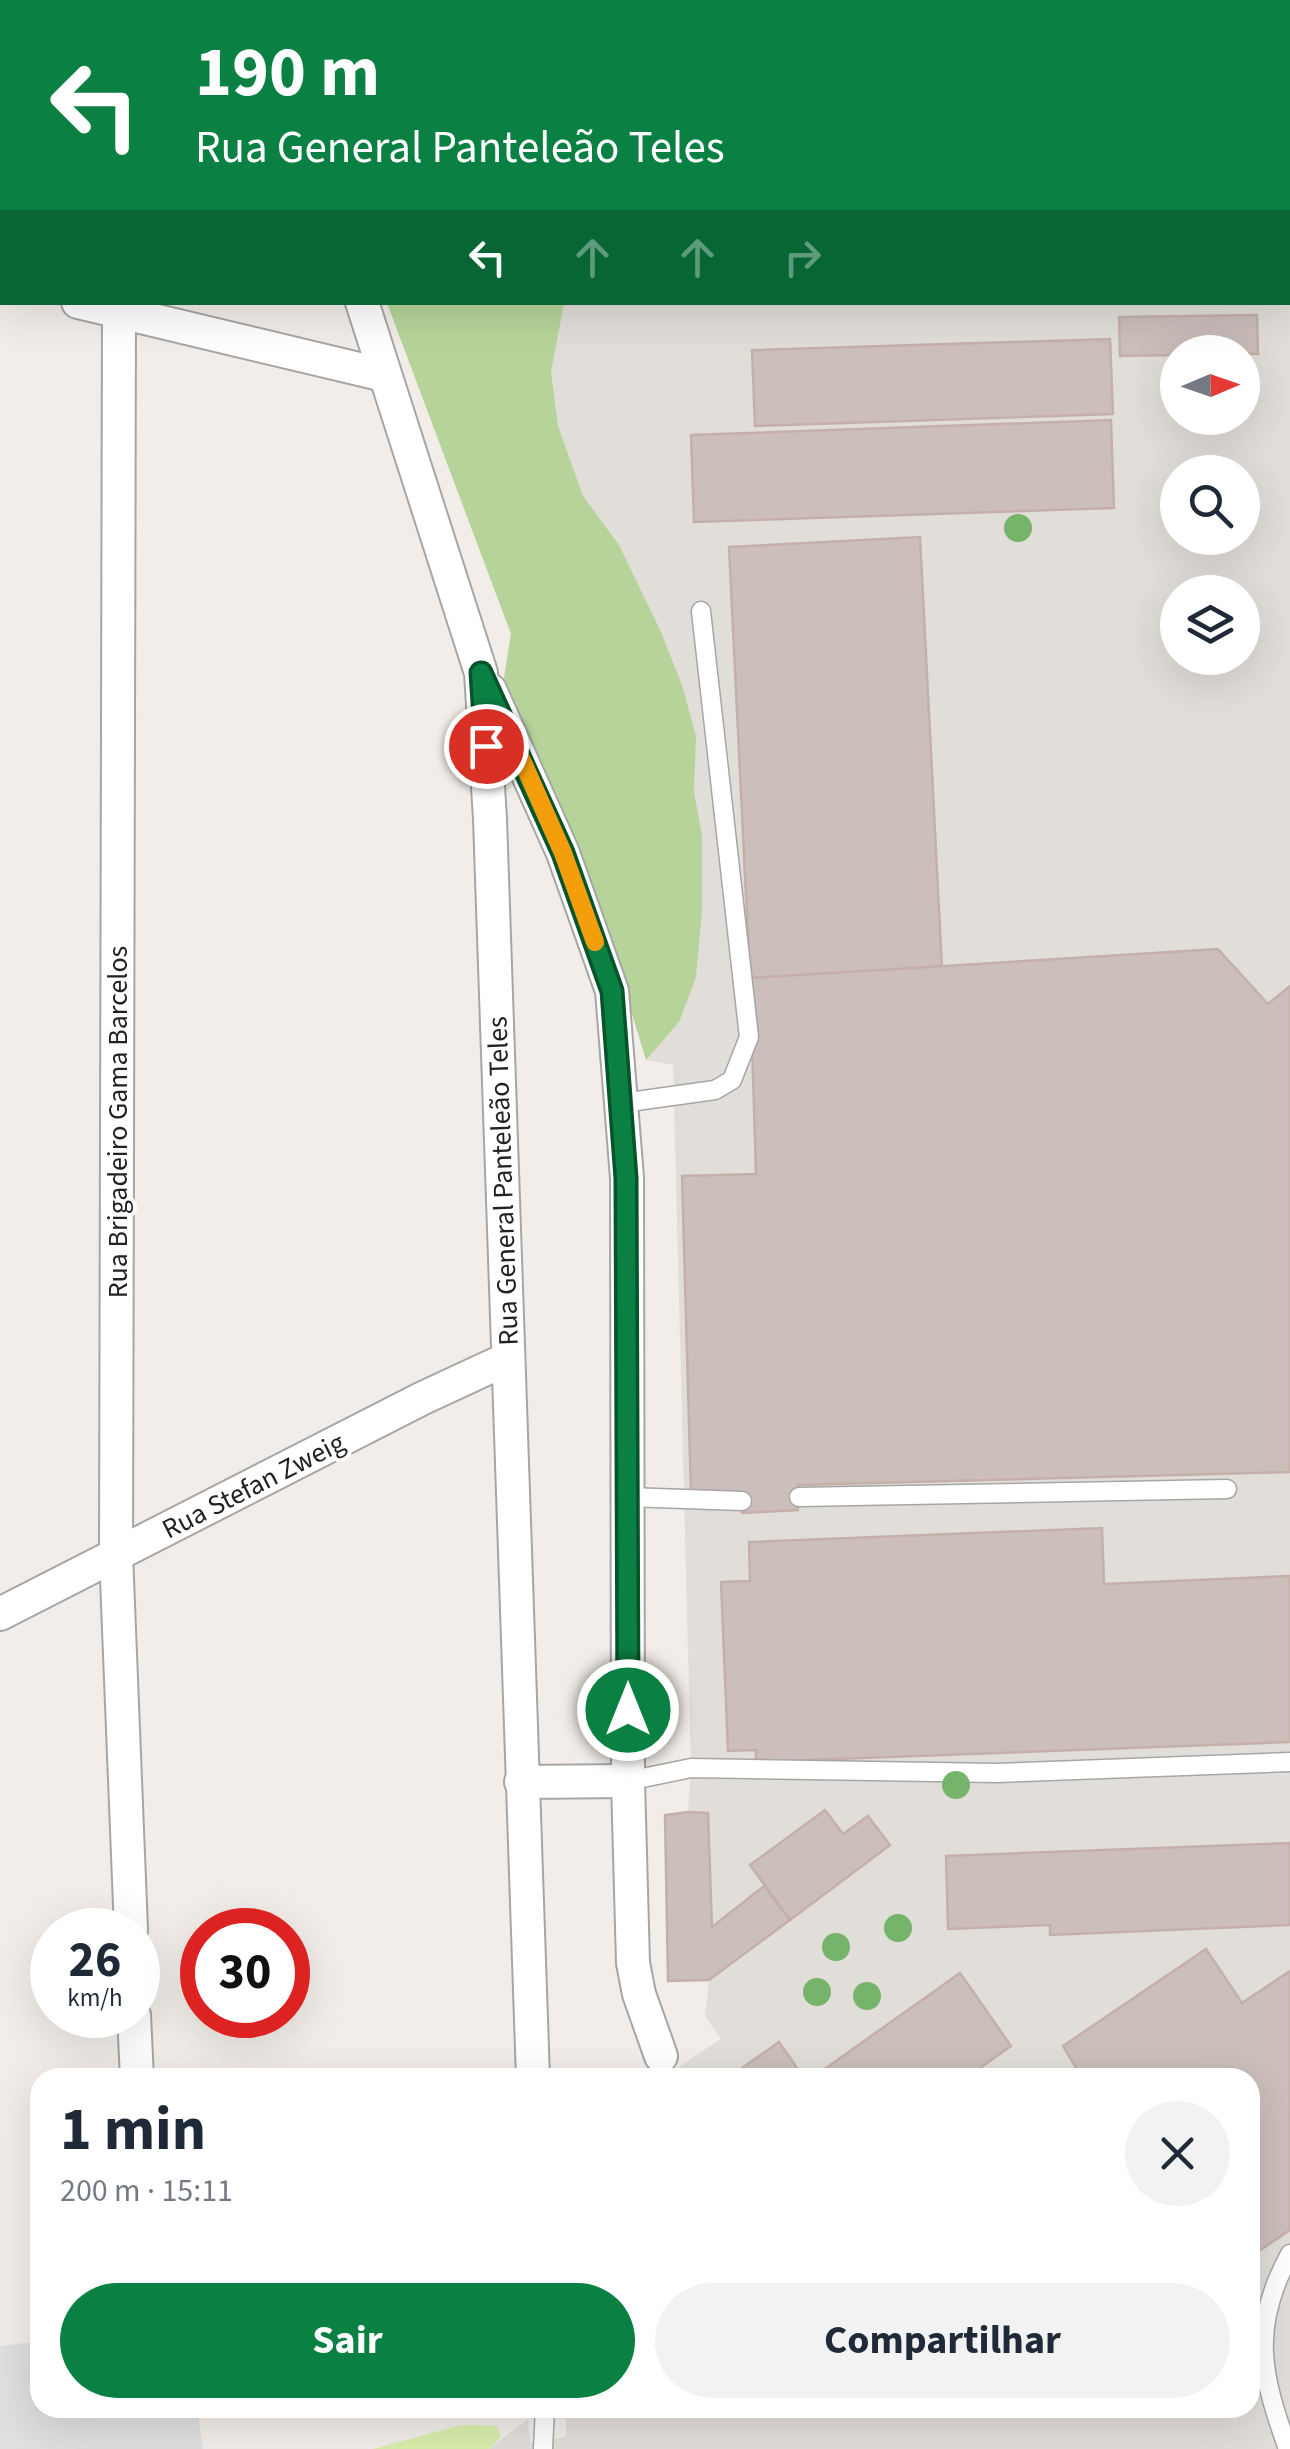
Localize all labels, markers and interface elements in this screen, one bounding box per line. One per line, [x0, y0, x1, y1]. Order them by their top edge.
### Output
text: 190 m [195, 23, 380, 123]
icon: left [30, 40, 160, 170]
text: Rua General Panteleão Teles [195, 116, 725, 180]
icon: left [460, 230, 515, 285]
icon: ahead [565, 230, 620, 285]
icon: ahead [670, 230, 725, 285]
icon: right [775, 230, 830, 285]
north arrow [1160, 335, 1260, 435]
map controls [1160, 335, 1260, 675]
button: search [1160, 455, 1260, 555]
button: layers [1160, 575, 1260, 675]
pin [444, 704, 529, 789]
icon: arrive [459, 719, 514, 774]
street label: Rua Brigadeiro Gama Barcelos [98, 946, 138, 1298]
street label: Rua General Panteleão Teles [477, 1016, 529, 1346]
street label: Rua Stefan Zweig [155, 1423, 352, 1549]
position arrow [576, 1658, 680, 1762]
speed limit sign: 30 [180, 1908, 310, 2038]
text: 26 [69, 1925, 121, 1996]
text: km/h [67, 1980, 123, 2016]
text: 1 min [60, 2088, 206, 2173]
button: close [1125, 2101, 1230, 2206]
text: 200 m · 15:11 [60, 2168, 233, 2214]
button: Sair [60, 2283, 635, 2398]
button: Compartilhar [655, 2283, 1230, 2398]

